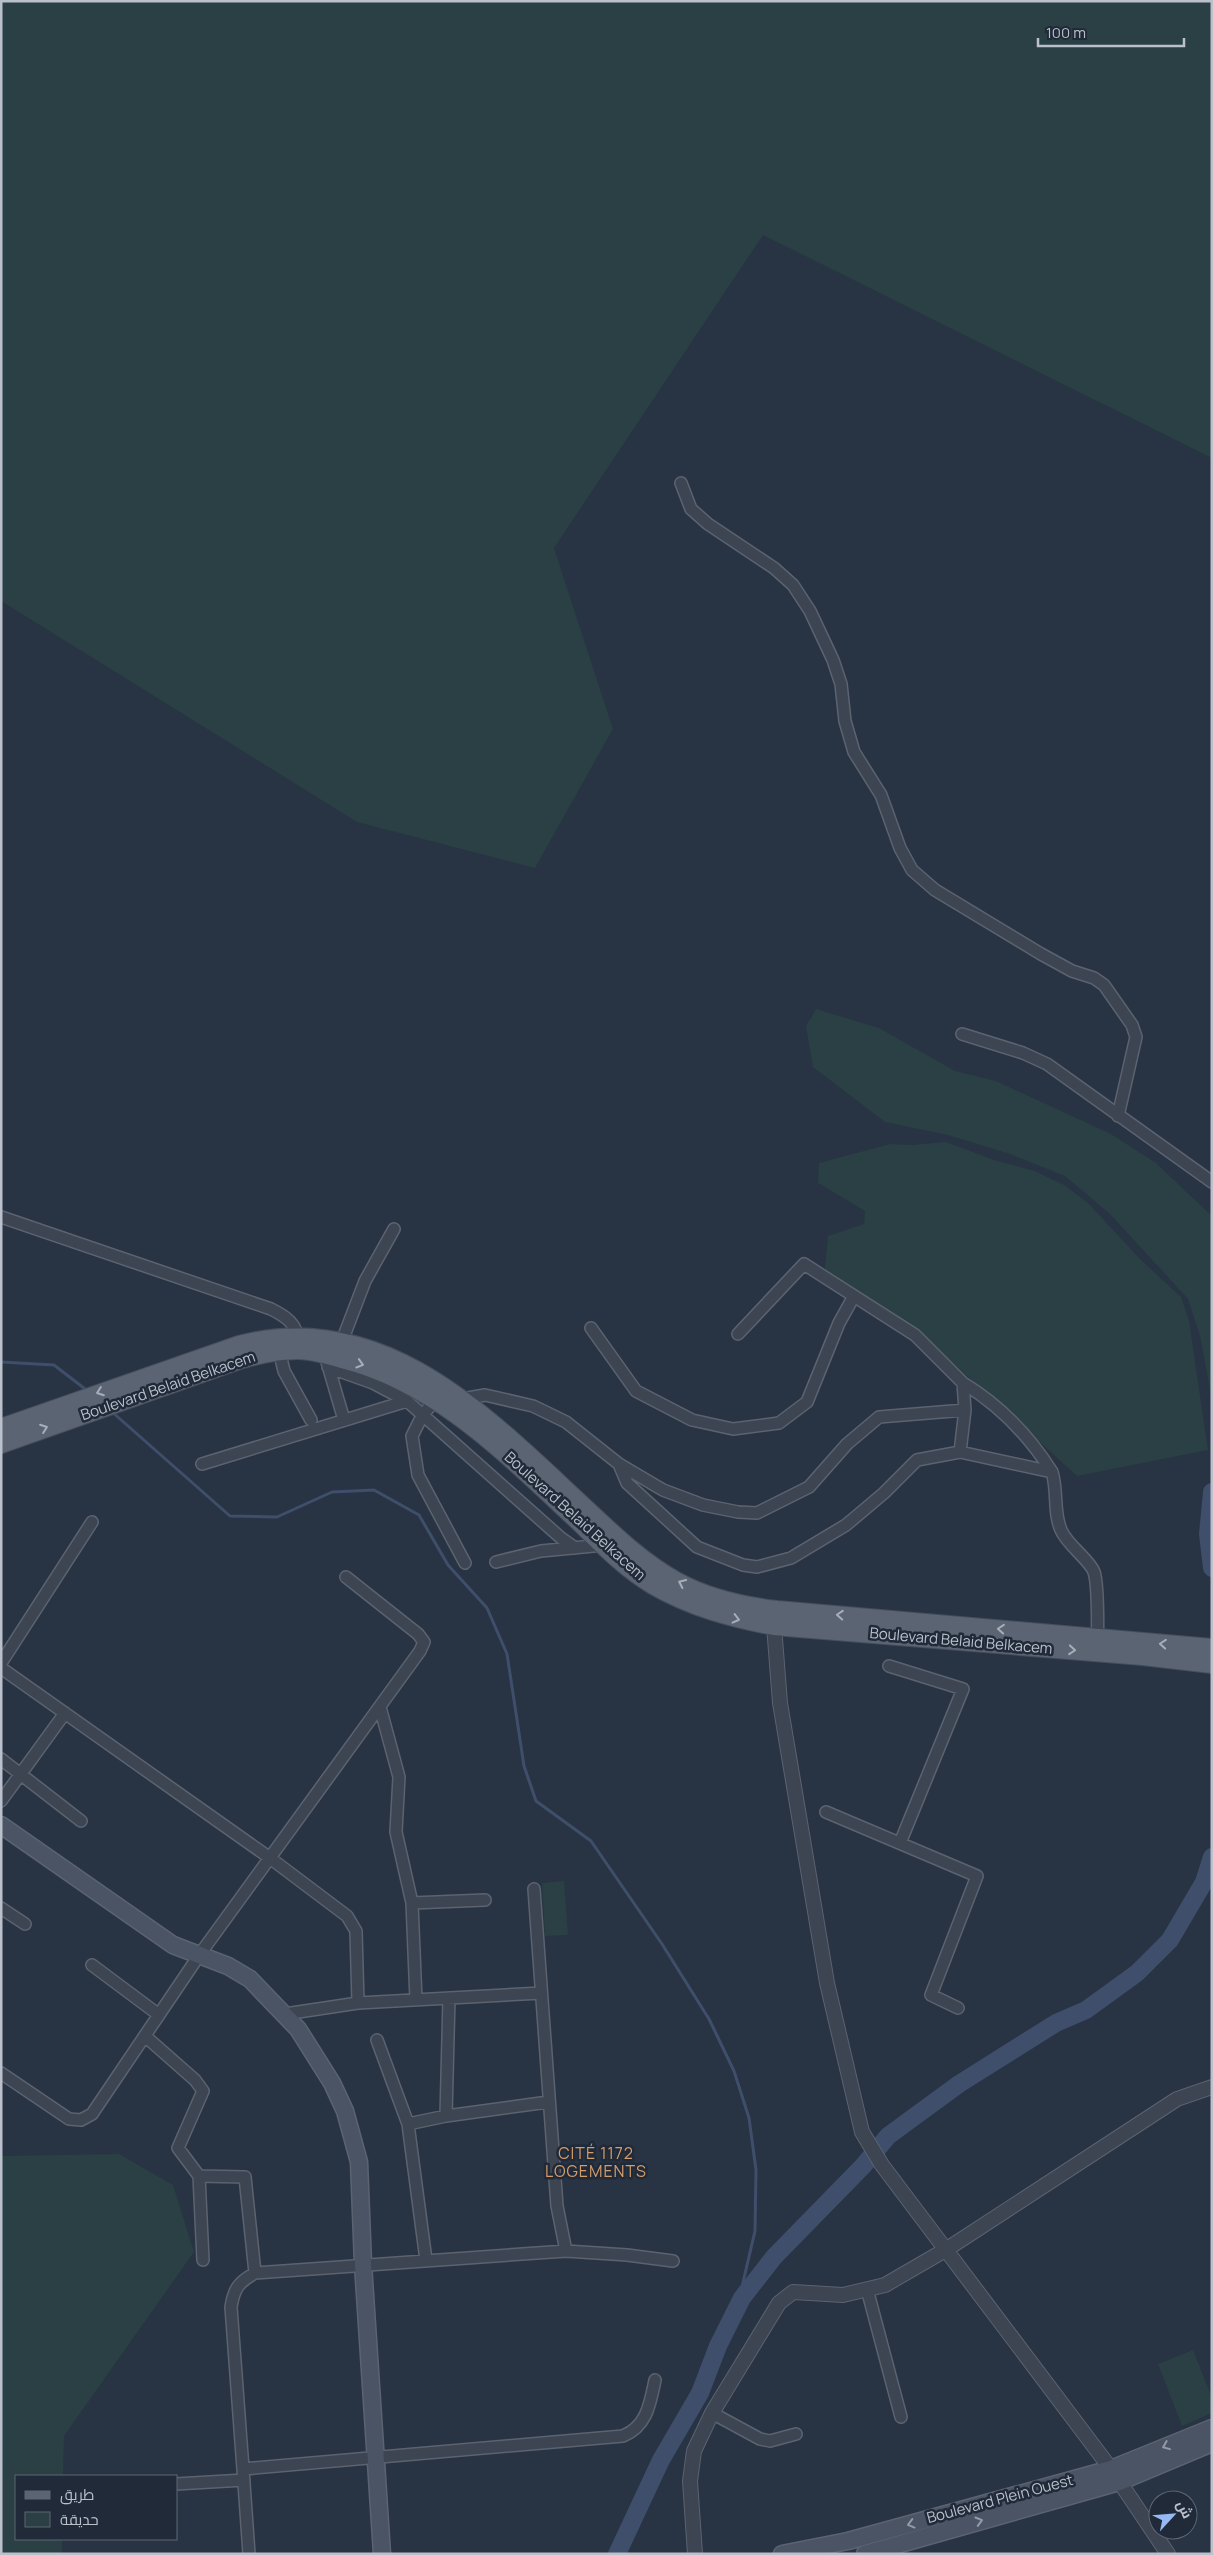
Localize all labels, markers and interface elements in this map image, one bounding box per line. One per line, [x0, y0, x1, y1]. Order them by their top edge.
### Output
scale bar [1038, 15, 1184, 47]
text: 100 m [1046, 22, 1086, 43]
street label: Boulevard Belaid Belkacem [78, 1346, 258, 1425]
one-way arrow [356, 1359, 364, 1369]
one-way arrow [96, 1386, 105, 1396]
one-way arrow [39, 1424, 48, 1434]
street label: Boulevard Belaid Belkacem [500, 1446, 650, 1585]
one-way arrow [678, 1579, 687, 1590]
one-way arrow [835, 1610, 843, 1621]
one-way arrow [732, 1613, 741, 1624]
street label: Boulevard Belaid Belkacem [869, 1622, 1053, 1659]
one-way arrow [997, 1624, 1005, 1635]
one-way arrow [1159, 1639, 1167, 1650]
one-way arrow [1068, 1645, 1076, 1656]
district label: CITÉ 1172 LOGEMENTS [545, 2142, 647, 2182]
one-way arrow [1163, 2441, 1171, 2451]
street label: Boulevard Plein Ouest [924, 2469, 1075, 2528]
legend [15, 2475, 178, 2540]
text: طريق [60, 2484, 94, 2505]
north arrow [1148, 2490, 1198, 2540]
text: ش [1173, 2497, 1198, 2521]
text: حديقة [60, 2509, 99, 2530]
one-way arrow [974, 2517, 982, 2527]
one-way arrow [906, 2518, 915, 2529]

